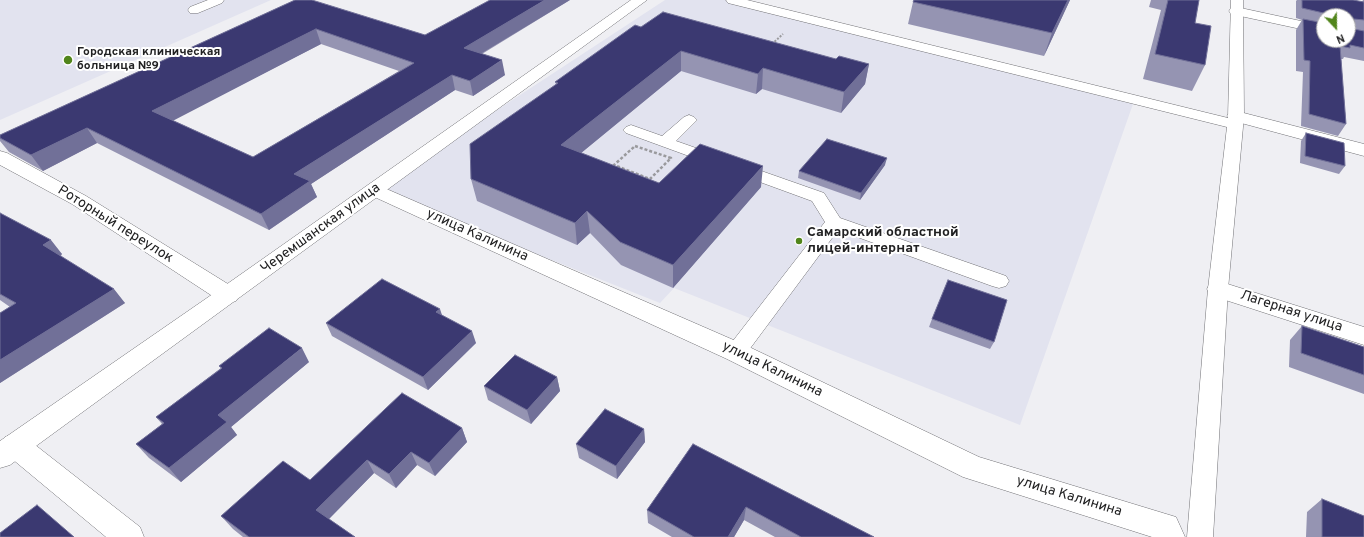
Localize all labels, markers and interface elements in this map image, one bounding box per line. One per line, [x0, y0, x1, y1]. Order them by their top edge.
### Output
north arrow [1316, 8, 1356, 48]
text: N [1334, 30, 1346, 46]
place label: Городская клиническая больница №9 [77, 46, 220, 74]
marker: Городская клиническая больница №9 [62, 54, 74, 66]
street label: Черемшанская улица [258, 180, 384, 278]
street label: Роторный переулок [54, 183, 176, 267]
street label: улица Калинина [424, 206, 530, 266]
place label: Самарский областной лицей-интернат [807, 225, 959, 258]
marker: Самарский областной лицей-интернат [794, 236, 804, 246]
street label: Лагерная улица [1238, 288, 1344, 336]
street label: улица Калинина [719, 338, 825, 402]
street label: улица Калинина [1014, 473, 1124, 521]

